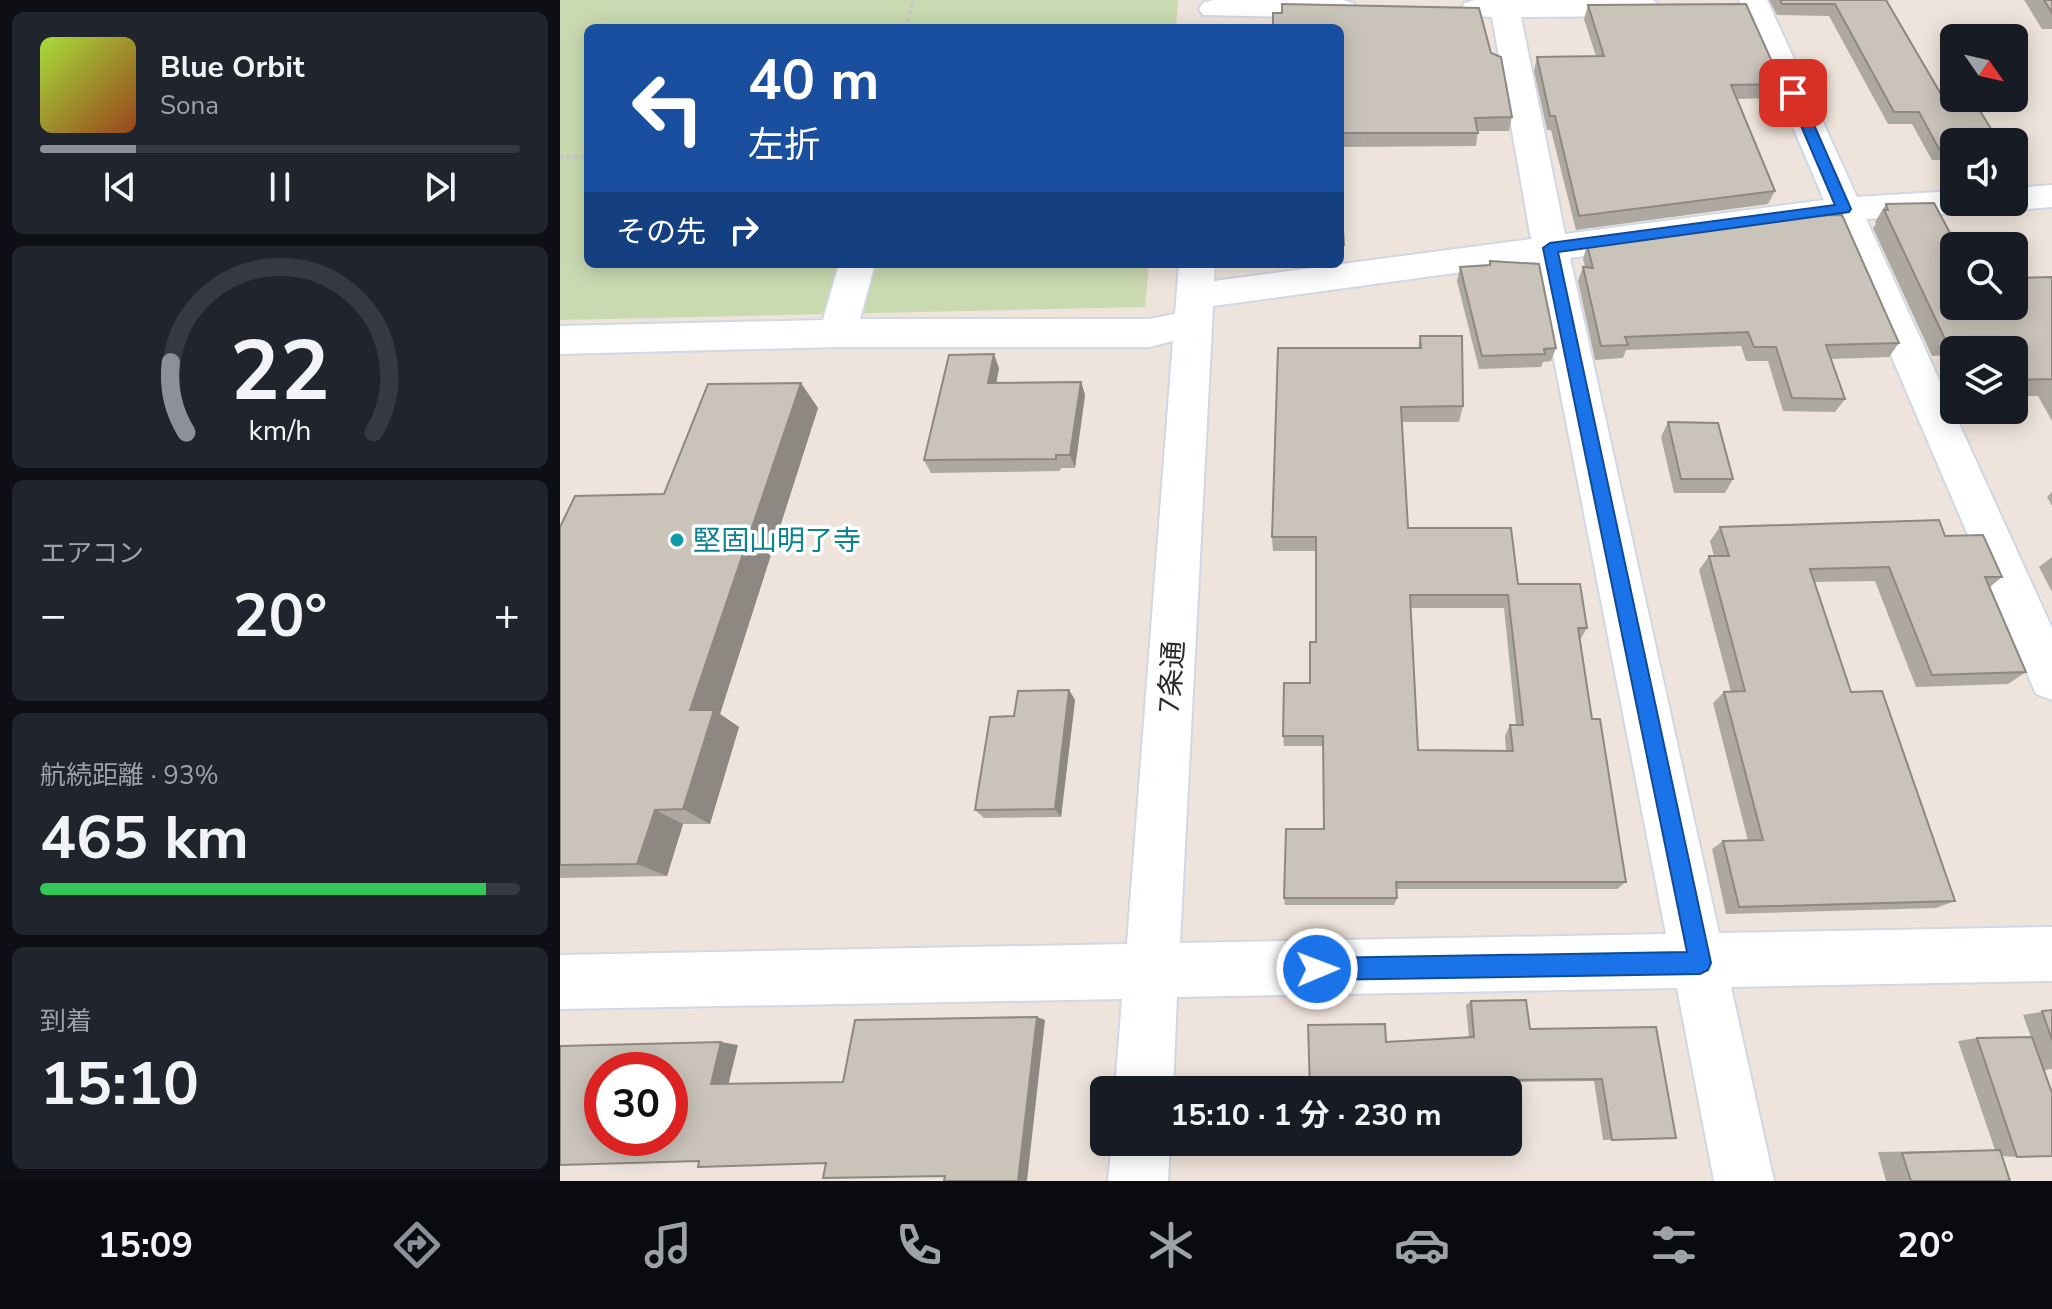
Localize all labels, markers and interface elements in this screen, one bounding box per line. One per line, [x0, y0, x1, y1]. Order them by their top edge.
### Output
north arrow [1940, 24, 2028, 112]
map controls [1940, 24, 2028, 424]
text: 40 m [748, 42, 879, 119]
text: Blue Orbit [160, 47, 304, 88]
icon: left [616, 56, 720, 160]
pin [1759, 59, 1827, 127]
icon: arrive [1771, 71, 1815, 115]
text: Sona [160, 88, 219, 123]
text: 左折 [748, 121, 820, 170]
button: sound [1940, 128, 2028, 216]
icon: previous [98, 165, 142, 209]
icon: pause [258, 165, 302, 209]
icon: next [418, 165, 462, 209]
icon: right [722, 208, 766, 252]
text: その先 [616, 212, 706, 253]
button: search [1940, 232, 2028, 320]
text: 22 [230, 314, 330, 427]
button: layers [1940, 336, 2028, 424]
text: km/h [249, 411, 311, 450]
place label: 堅固山明了寺 [693, 522, 861, 560]
marker: 堅固山明了寺 [668, 531, 686, 549]
text: エアコン [40, 536, 144, 571]
text: 20° [233, 575, 327, 657]
text: − [40, 586, 66, 646]
text: + [494, 586, 520, 646]
street label: 7条通 [1151, 639, 1193, 715]
text: 航続距離 · 93% [40, 758, 219, 793]
text: 465 km [40, 797, 249, 879]
position arrow [1275, 927, 1359, 1011]
text: 到着 [40, 1004, 92, 1039]
text: 15:10 [40, 1043, 199, 1125]
speed limit sign: 30 [584, 1052, 688, 1156]
text: 15:10 · 1 分 · 230 m [1170, 1095, 1442, 1136]
icon: directions [389, 1217, 445, 1273]
icon: music [640, 1217, 696, 1273]
icon: phone [891, 1217, 947, 1273]
icon: climate [1143, 1217, 1199, 1273]
icon: car [1394, 1217, 1450, 1273]
icon: filters [1646, 1217, 1702, 1273]
text: 15:09 [98, 1221, 193, 1270]
text: 20° [1897, 1221, 1954, 1270]

